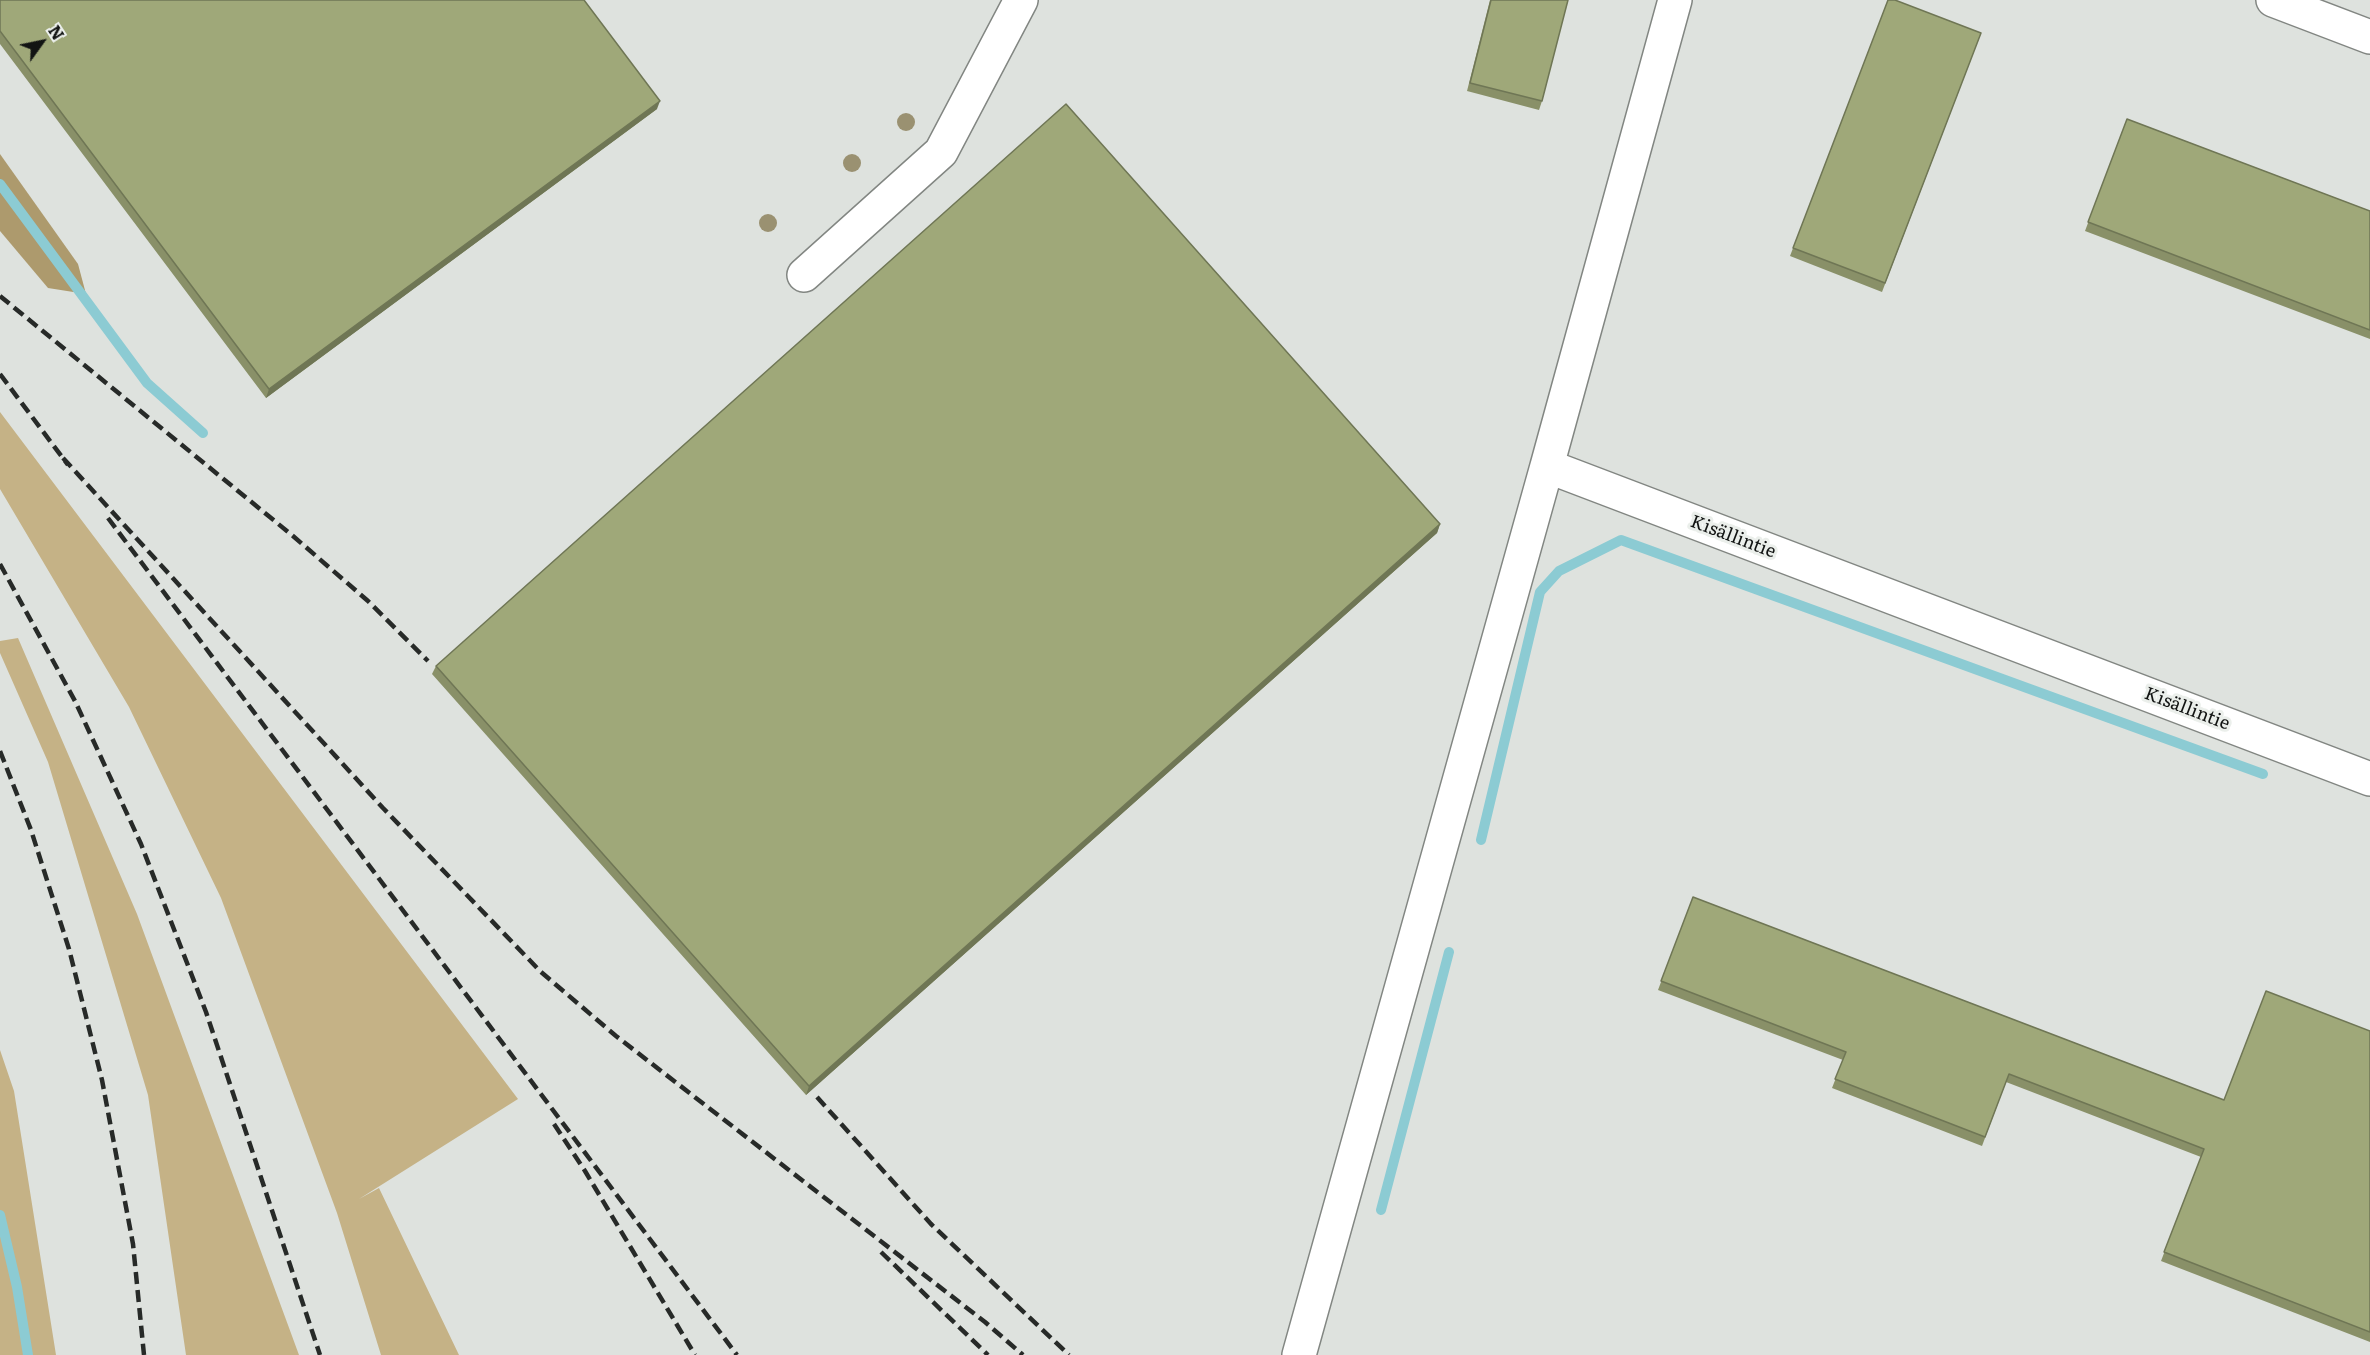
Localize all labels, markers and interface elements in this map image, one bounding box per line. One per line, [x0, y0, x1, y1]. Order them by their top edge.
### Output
north arrow [12, 12, 72, 72]
text: N [43, 20, 71, 44]
street label: Kisällintie [1687, 511, 1779, 563]
street label: Kisällintie [2141, 683, 2233, 735]

